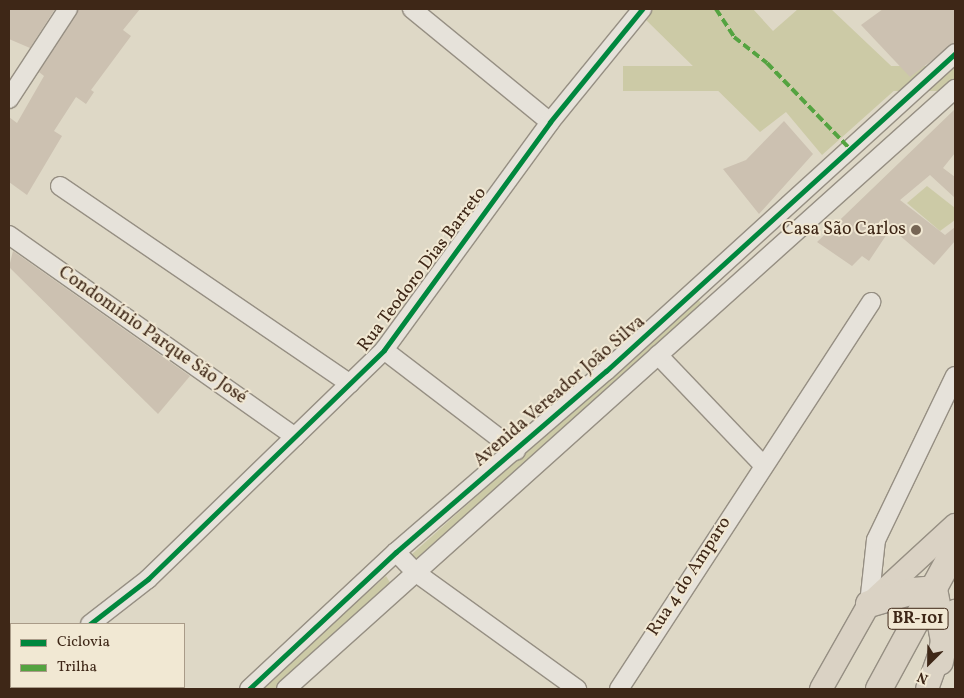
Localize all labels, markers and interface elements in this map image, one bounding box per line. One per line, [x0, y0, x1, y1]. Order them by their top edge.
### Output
street label: Rua Teodoro Dias Barreto [354, 183, 492, 357]
place label: Casa São Carlos [782, 219, 906, 241]
marker: Casa São Carlos [910, 224, 922, 236]
street label: Condomínio Parque São José [53, 263, 251, 409]
street label: Avenida Vereador João Silva [470, 312, 650, 472]
street label: Rua 4 do Amparo [643, 513, 737, 641]
road number: BR-101 [887, 606, 949, 632]
legend [10, 623, 185, 688]
text: Ciclovia [57, 632, 110, 653]
north arrow [904, 638, 954, 688]
text: Trilha [57, 657, 97, 678]
text: N [915, 667, 931, 688]

